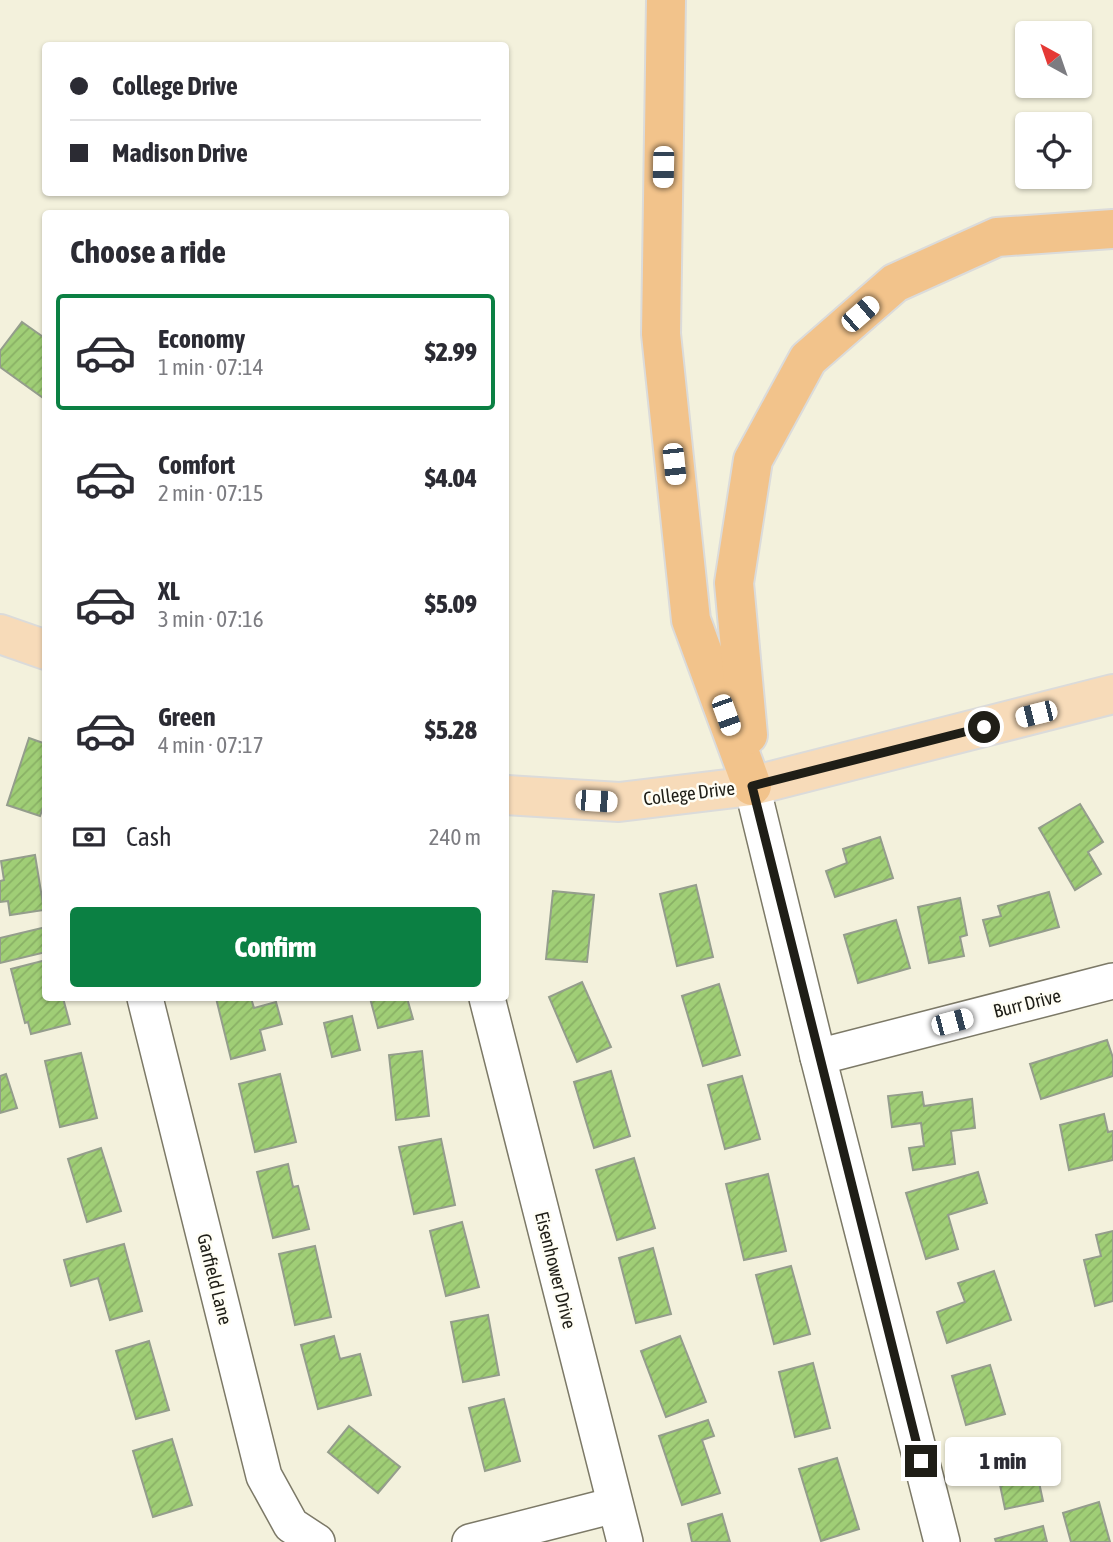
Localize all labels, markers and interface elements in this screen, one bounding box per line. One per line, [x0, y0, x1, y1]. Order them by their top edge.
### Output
north arrow [1015, 21, 1092, 98]
map controls [1015, 21, 1092, 189]
text: College Drive [112, 71, 238, 101]
button: locate [1015, 112, 1092, 189]
text: Madison Drive [112, 138, 248, 168]
car [653, 146, 674, 188]
text: Choose a ride [70, 233, 226, 270]
car [838, 292, 883, 336]
icon: car [74, 321, 137, 384]
text: Economy [158, 324, 245, 354]
text: $2.99 [425, 337, 477, 367]
text: 1 min · 07:14 [158, 354, 264, 380]
car [662, 442, 687, 486]
icon: car [74, 447, 137, 510]
text: Comfort [158, 450, 235, 480]
text: $4.04 [425, 463, 477, 493]
text: 2 min · 07:15 [158, 480, 264, 506]
icon: car [74, 573, 137, 636]
text: XL [158, 576, 180, 606]
text: $5.09 [425, 589, 477, 619]
text: 3 min · 07:16 [158, 606, 264, 632]
car [709, 692, 744, 738]
icon: car [74, 699, 137, 762]
car [1014, 699, 1059, 729]
text: Green [158, 702, 216, 732]
route start [968, 711, 1000, 743]
text: $5.28 [425, 715, 477, 745]
text: 4 min · 07:17 [158, 732, 264, 758]
street label: College Drive [642, 776, 736, 810]
car [575, 789, 618, 813]
icon: cash [70, 818, 108, 856]
text: Cash [126, 822, 172, 852]
text: 240 m [429, 824, 481, 850]
button: Confirm [70, 907, 481, 987]
street label: Burr Drive [991, 984, 1063, 1022]
car [929, 1006, 976, 1038]
street label: Eisenhower Drive [531, 1209, 581, 1331]
street label: Garfield Lane [193, 1231, 237, 1327]
callout: 1 min [946, 1436, 1061, 1486]
route end [905, 1445, 937, 1477]
text: 1 min [980, 1448, 1026, 1474]

